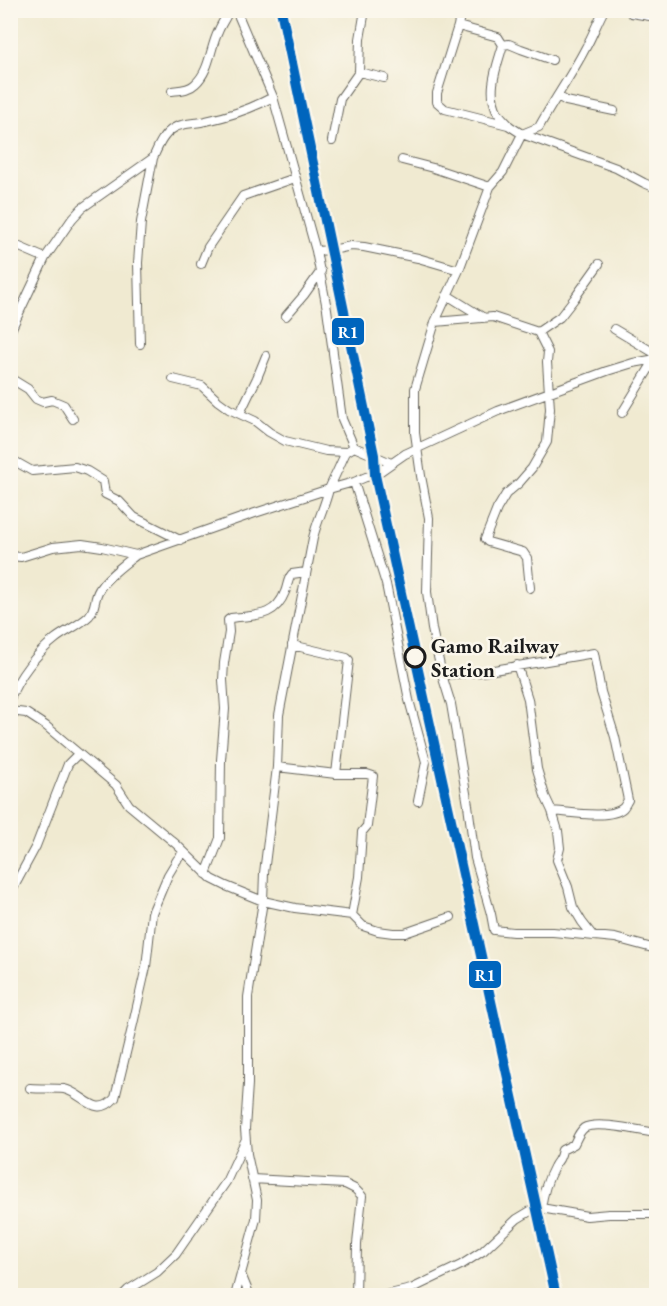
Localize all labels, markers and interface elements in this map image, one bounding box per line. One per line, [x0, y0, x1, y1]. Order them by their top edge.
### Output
line badge: R1 [331, 317, 365, 346]
text: R1 [338, 322, 358, 343]
place label: Gamo Railway Station [431, 632, 560, 683]
marker: Gamo Railway Station [404, 646, 426, 668]
line badge: R1 [468, 960, 502, 989]
text: R1 [475, 965, 495, 986]

